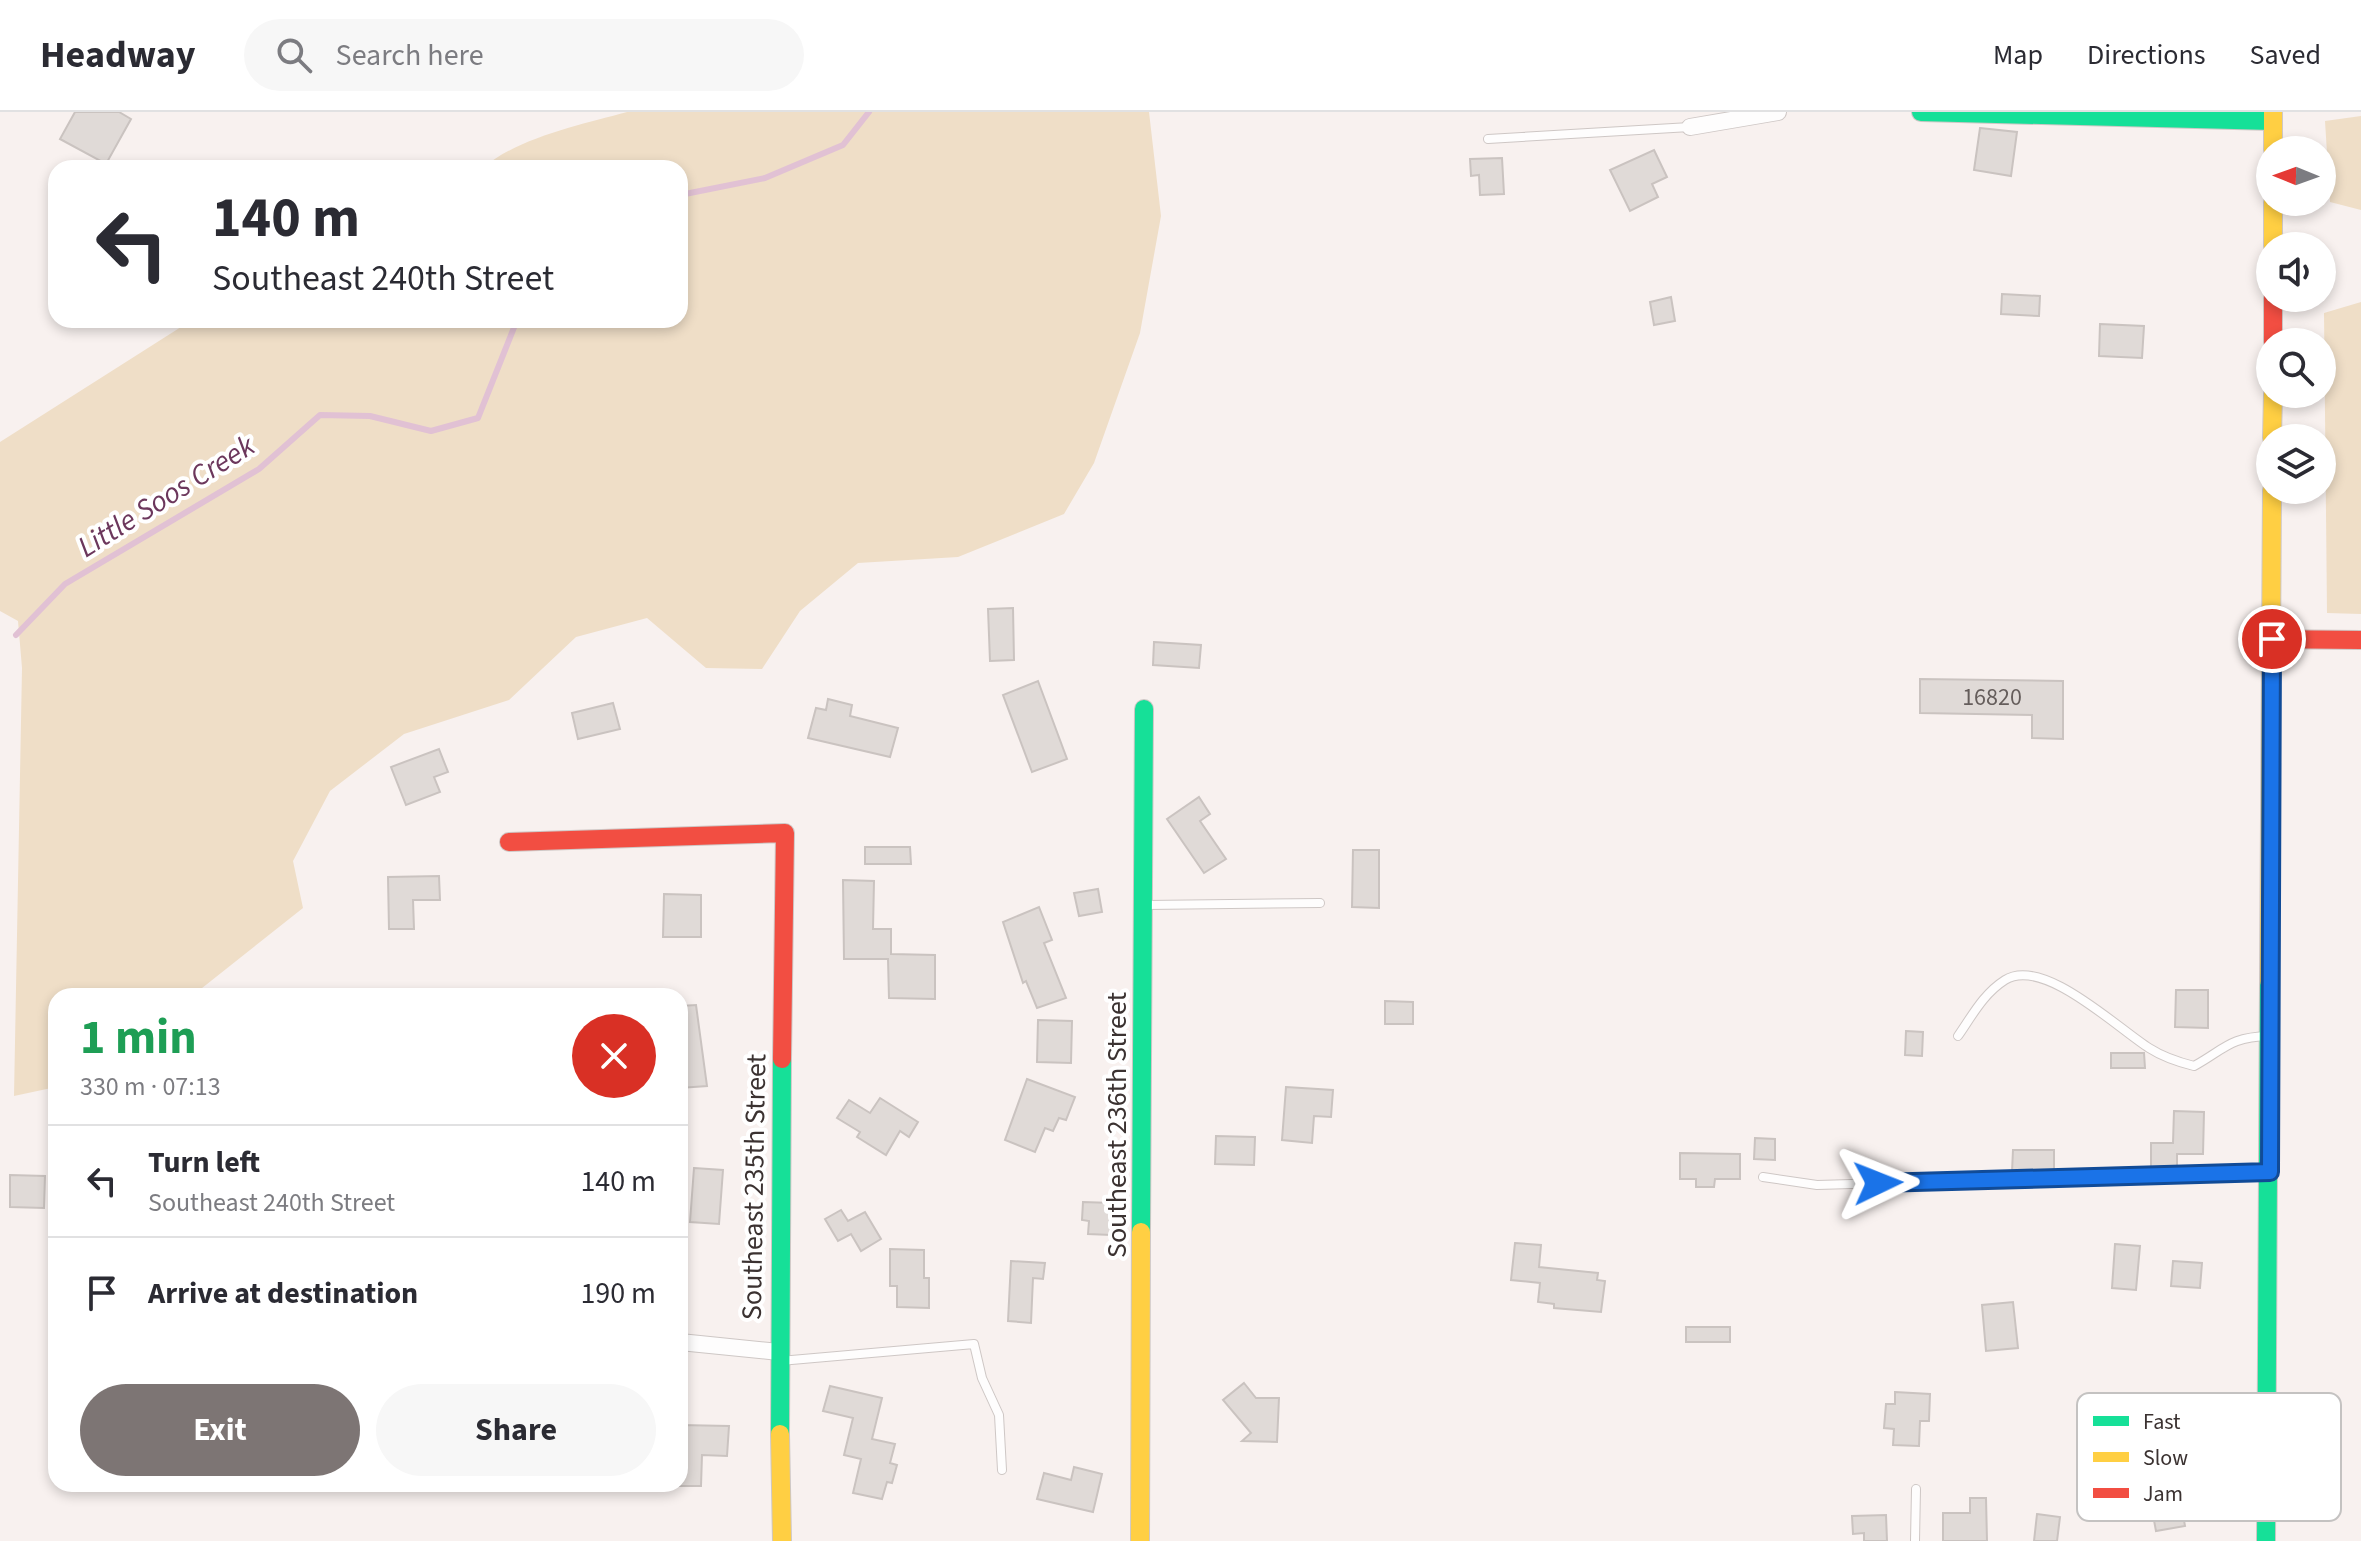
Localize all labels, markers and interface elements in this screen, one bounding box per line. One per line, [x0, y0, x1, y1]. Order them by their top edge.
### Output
search box [244, 19, 804, 91]
text: Headway [40, 28, 196, 82]
icon: search [272, 33, 316, 77]
text: Search here [336, 34, 484, 77]
text: Map [1993, 35, 2043, 75]
text: Directions [2087, 35, 2206, 75]
text: Saved [2250, 35, 2321, 75]
north arrow [2256, 136, 2336, 216]
map controls [2256, 136, 2336, 504]
text: 140 m [212, 179, 360, 258]
icon: left [80, 192, 184, 296]
button: sound [2256, 232, 2336, 312]
text: Southeast 240th Street [212, 253, 554, 304]
button: search [2256, 328, 2336, 408]
water label: Little Soos Creek [69, 424, 264, 568]
button: layers [2256, 424, 2336, 504]
pin [2238, 605, 2306, 673]
icon: arrive [2250, 617, 2294, 661]
house number: 16820 [1962, 680, 2022, 715]
street label: Southeast 236th Street [1097, 991, 1137, 1258]
text: 1 min [80, 1004, 197, 1072]
button: close [572, 1014, 656, 1098]
street label: Southeast 235th Street [732, 1053, 776, 1320]
text: 330 m · 07:13 [80, 1068, 221, 1105]
text: Turn left [148, 1141, 260, 1184]
position arrow [1836, 1141, 1920, 1225]
icon: left [80, 1159, 124, 1203]
text: 140 m [580, 1160, 656, 1203]
text: Southeast 240th Street [148, 1184, 395, 1221]
icon: arrive [80, 1271, 124, 1315]
text: Arrive at destination [148, 1272, 418, 1315]
text: 190 m [580, 1272, 656, 1315]
button: Exit [80, 1384, 360, 1476]
button: Share [376, 1384, 656, 1476]
legend [2077, 1393, 2341, 1521]
text: Fast [2143, 1406, 2181, 1438]
text: Slow [2143, 1442, 2188, 1474]
text: Jam [2143, 1478, 2183, 1510]

